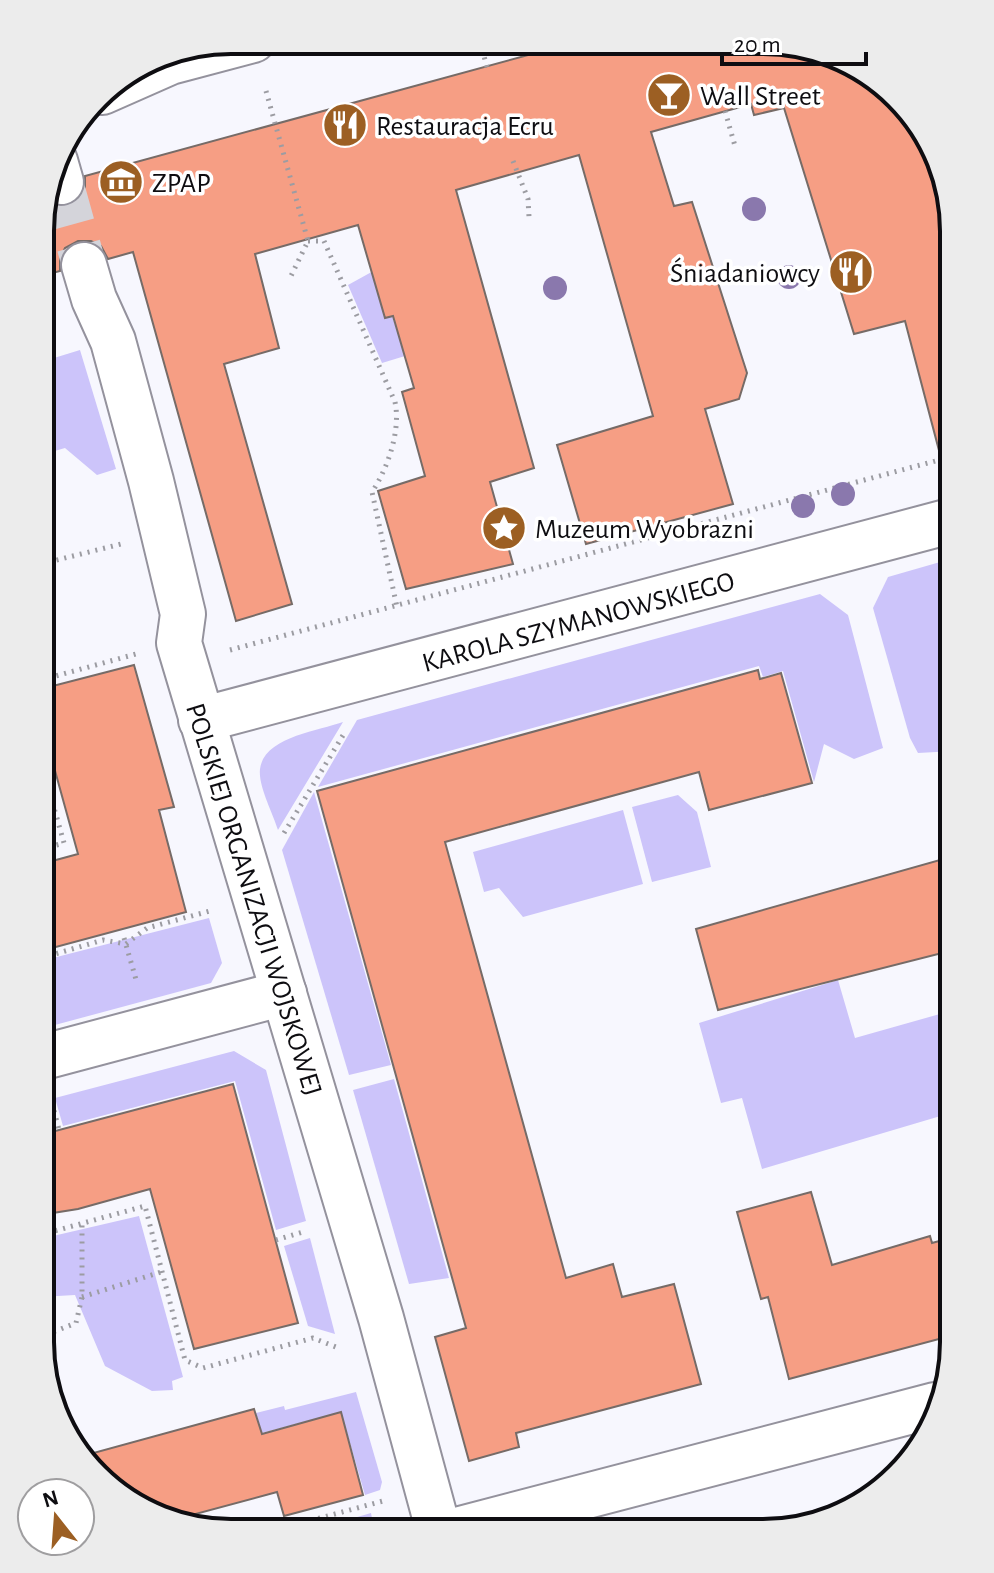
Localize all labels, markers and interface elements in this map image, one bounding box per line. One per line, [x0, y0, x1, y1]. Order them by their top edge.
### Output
scale bar [722, 16, 866, 66]
text: 20 m [734, 33, 781, 57]
bar icon: Wall Street [645, 71, 693, 119]
place label: Wall Street [700, 83, 821, 111]
restaurant icon: Restauracja Ecru [321, 101, 369, 149]
place label: Restauracja Ecru [376, 113, 554, 141]
museum icon: ZPAP [97, 158, 145, 206]
place label: ZPAP [152, 170, 211, 198]
restaurant icon: Śniadaniowcy [827, 248, 875, 296]
place label: Śniadaniowcy [670, 257, 820, 288]
place icon: Muzeum Wyobrazni [480, 504, 528, 552]
place label: Muzeum Wyobrazni [535, 516, 754, 544]
street label: KAROLA SZYMANOWSKIEGO [419, 568, 738, 678]
street label: POLSKIEJ ORGANIZACJI WOJSKOWEJ [180, 700, 326, 1099]
north arrow [16, 1477, 96, 1557]
text: N [40, 1486, 61, 1512]

